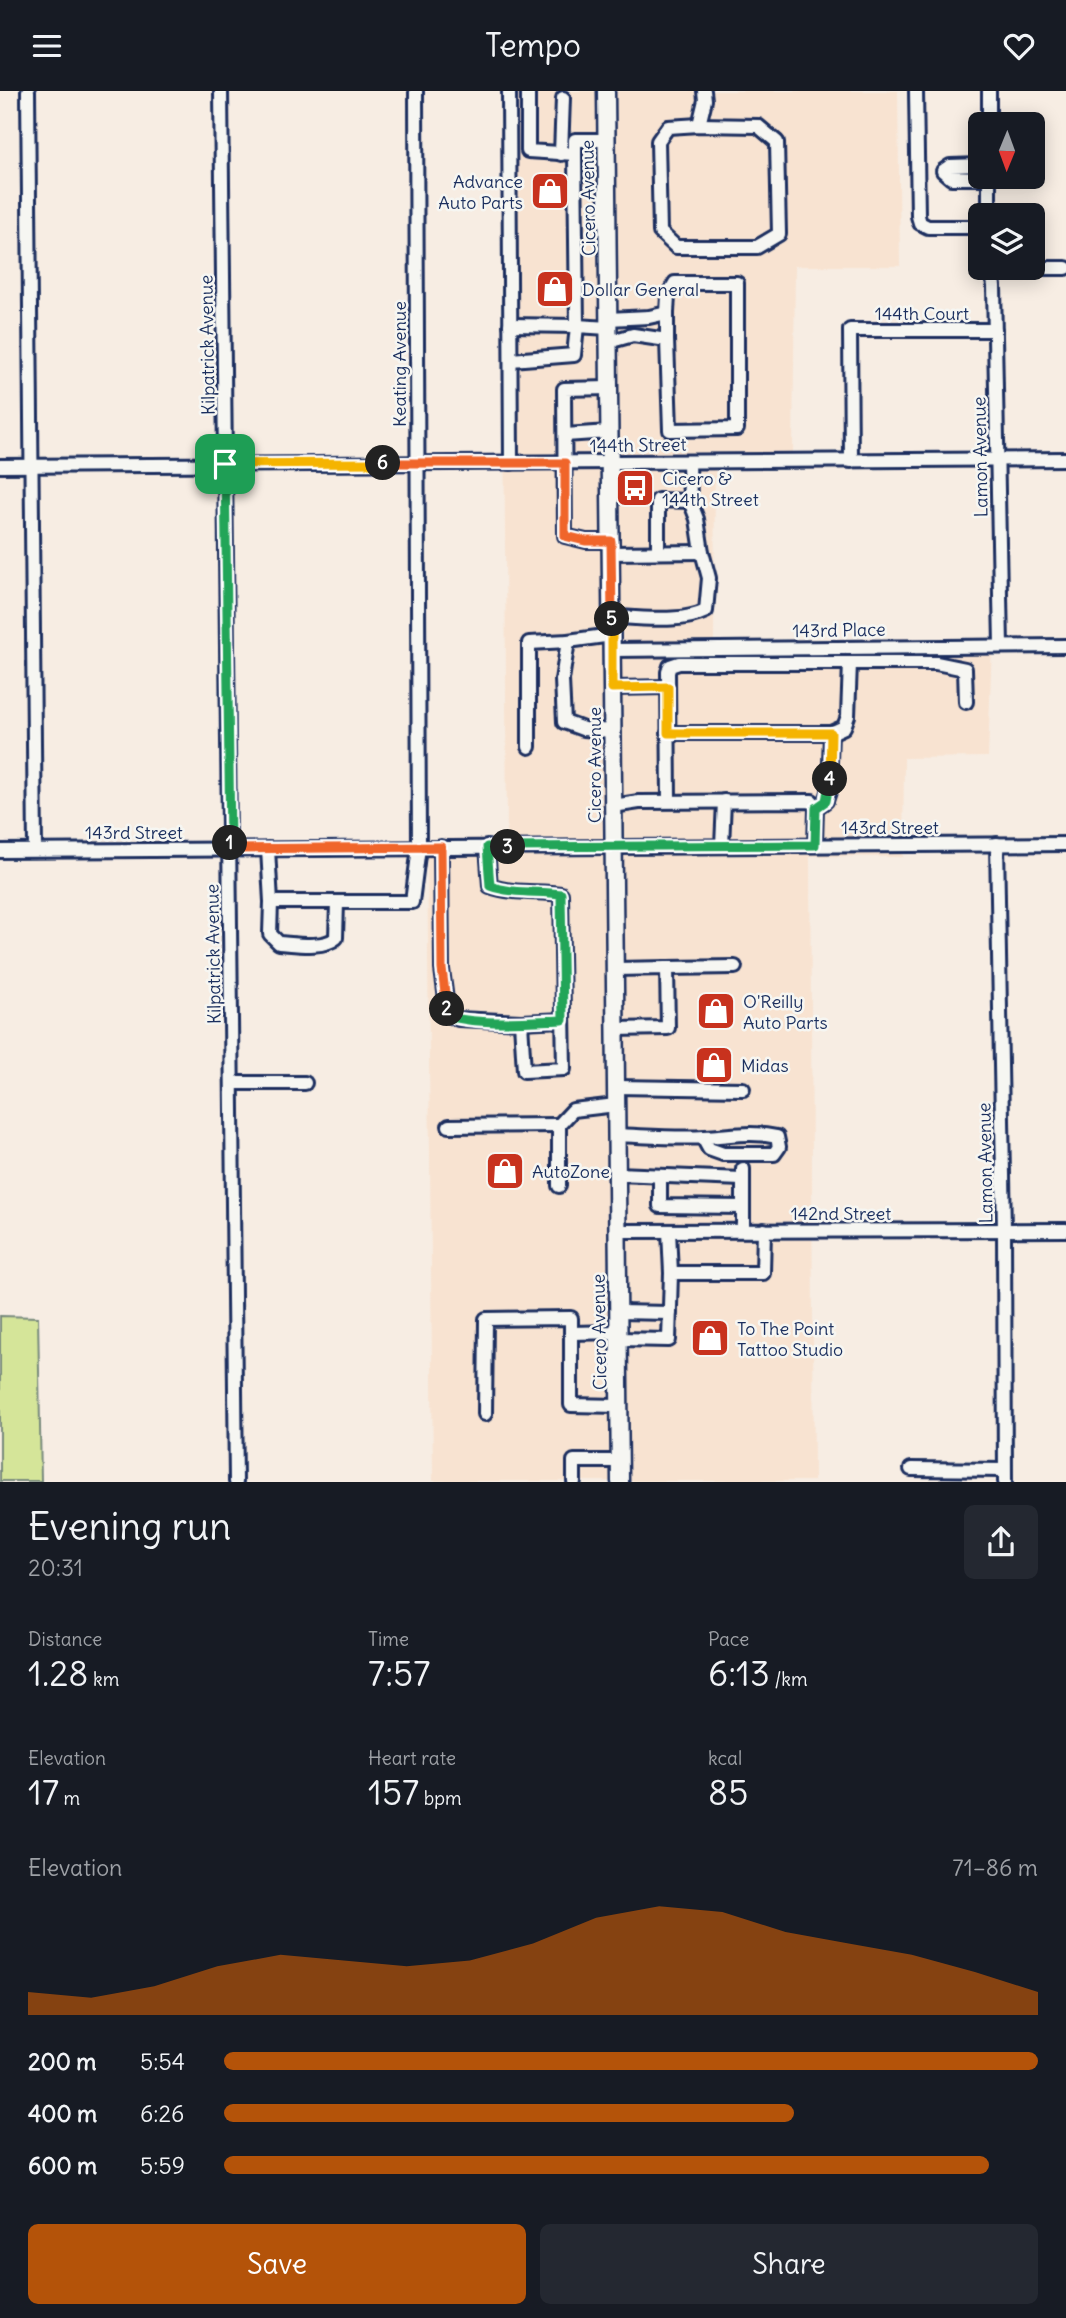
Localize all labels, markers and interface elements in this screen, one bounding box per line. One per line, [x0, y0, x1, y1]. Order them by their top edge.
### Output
text: Tempo [485, 25, 581, 66]
icon: menu [28, 27, 66, 65]
icon: heart [1000, 27, 1038, 65]
north arrow [968, 112, 1045, 189]
map controls [968, 112, 1045, 280]
street label: Cicero Avenue [575, 140, 601, 256]
place label: Advance Auto Parts [438, 170, 523, 214]
shop icon: Advance Auto Parts [529, 170, 571, 212]
button: layers [968, 203, 1045, 280]
shop icon: Dollar General [534, 268, 576, 310]
street label: Kilpatrick Avenue [194, 275, 220, 415]
place label: Dollar General [582, 278, 699, 301]
street label: Keating Avenue [388, 301, 411, 427]
street label: 144th Court [875, 302, 969, 325]
street label: Lamon Avenue [967, 396, 993, 518]
street label: 144th Street [589, 433, 687, 457]
pin [195, 434, 255, 494]
icon: arrive [206, 445, 244, 483]
pin: 6 [366, 445, 400, 481]
text: 6 [377, 450, 388, 474]
bus stop icon: Cicero & 144th Street [614, 467, 656, 509]
place label: Cicero & 144th Street [662, 467, 759, 511]
pin: 5 [594, 601, 630, 637]
text: 5 [606, 606, 617, 630]
street label: 143rd Place [792, 618, 886, 642]
street label: Cicero Avenue [583, 707, 606, 823]
pin: 4 [812, 761, 848, 797]
text: 4 [824, 766, 835, 790]
street label: 143rd Street [841, 816, 939, 839]
street label: 143rd Street [85, 821, 183, 844]
pin: 1 [212, 825, 247, 861]
pin: 3 [490, 829, 526, 865]
text: 1 [226, 830, 233, 854]
text: 3 [502, 834, 513, 858]
street label: Kilpatrick Avenue [200, 884, 226, 1024]
shop icon: O'Reilly Auto Parts [695, 990, 737, 1032]
place label: O'Reilly Auto Parts [743, 990, 828, 1034]
pin: 2 [430, 991, 464, 1027]
text: 2 [441, 996, 452, 1020]
shop icon: Midas [693, 1044, 735, 1086]
place label: Midas [741, 1054, 789, 1077]
street label: Lamon Avenue [972, 1102, 998, 1224]
shop icon: AutoZone [484, 1150, 526, 1192]
place label: AutoZone [532, 1160, 610, 1183]
street label: 142nd Street [791, 1202, 891, 1225]
street label: Cicero Avenue [586, 1274, 612, 1390]
shop icon: To The Point Tattoo Studio [689, 1317, 731, 1359]
place label: To The Point Tattoo Studio [737, 1317, 843, 1361]
text: Evening run [28, 1503, 231, 1550]
button: share [964, 1505, 1038, 1579]
text: 20:31 [28, 1553, 83, 1582]
text: Distance [28, 1627, 102, 1651]
text: Time [368, 1627, 409, 1651]
text: Pace [708, 1627, 749, 1651]
text: 1.28 [28, 1651, 88, 1695]
text: 7:57 [368, 1651, 430, 1695]
text: 6:13 [708, 1651, 770, 1695]
text: km [88, 1667, 119, 1691]
text: /km [770, 1667, 808, 1691]
text: Elevation [28, 1746, 106, 1770]
text: Heart rate [368, 1746, 456, 1770]
text: kcal [708, 1746, 742, 1770]
text: 17 [28, 1770, 59, 1814]
text: 157 [368, 1770, 419, 1814]
text: 85 [708, 1770, 748, 1814]
text: m [59, 1786, 80, 1810]
text: bpm [419, 1786, 462, 1810]
text: Elevation [28, 1853, 122, 1882]
text: 71–86 m [952, 1853, 1038, 1882]
text: 200 m [28, 2047, 97, 2076]
text: 5:54 [140, 2047, 185, 2076]
text: 400 m [28, 2099, 97, 2128]
text: 6:26 [140, 2099, 184, 2128]
text: 600 m [28, 2151, 97, 2180]
text: 5:59 [140, 2151, 185, 2180]
button: Save [28, 2224, 526, 2304]
button: Share [540, 2224, 1038, 2304]

